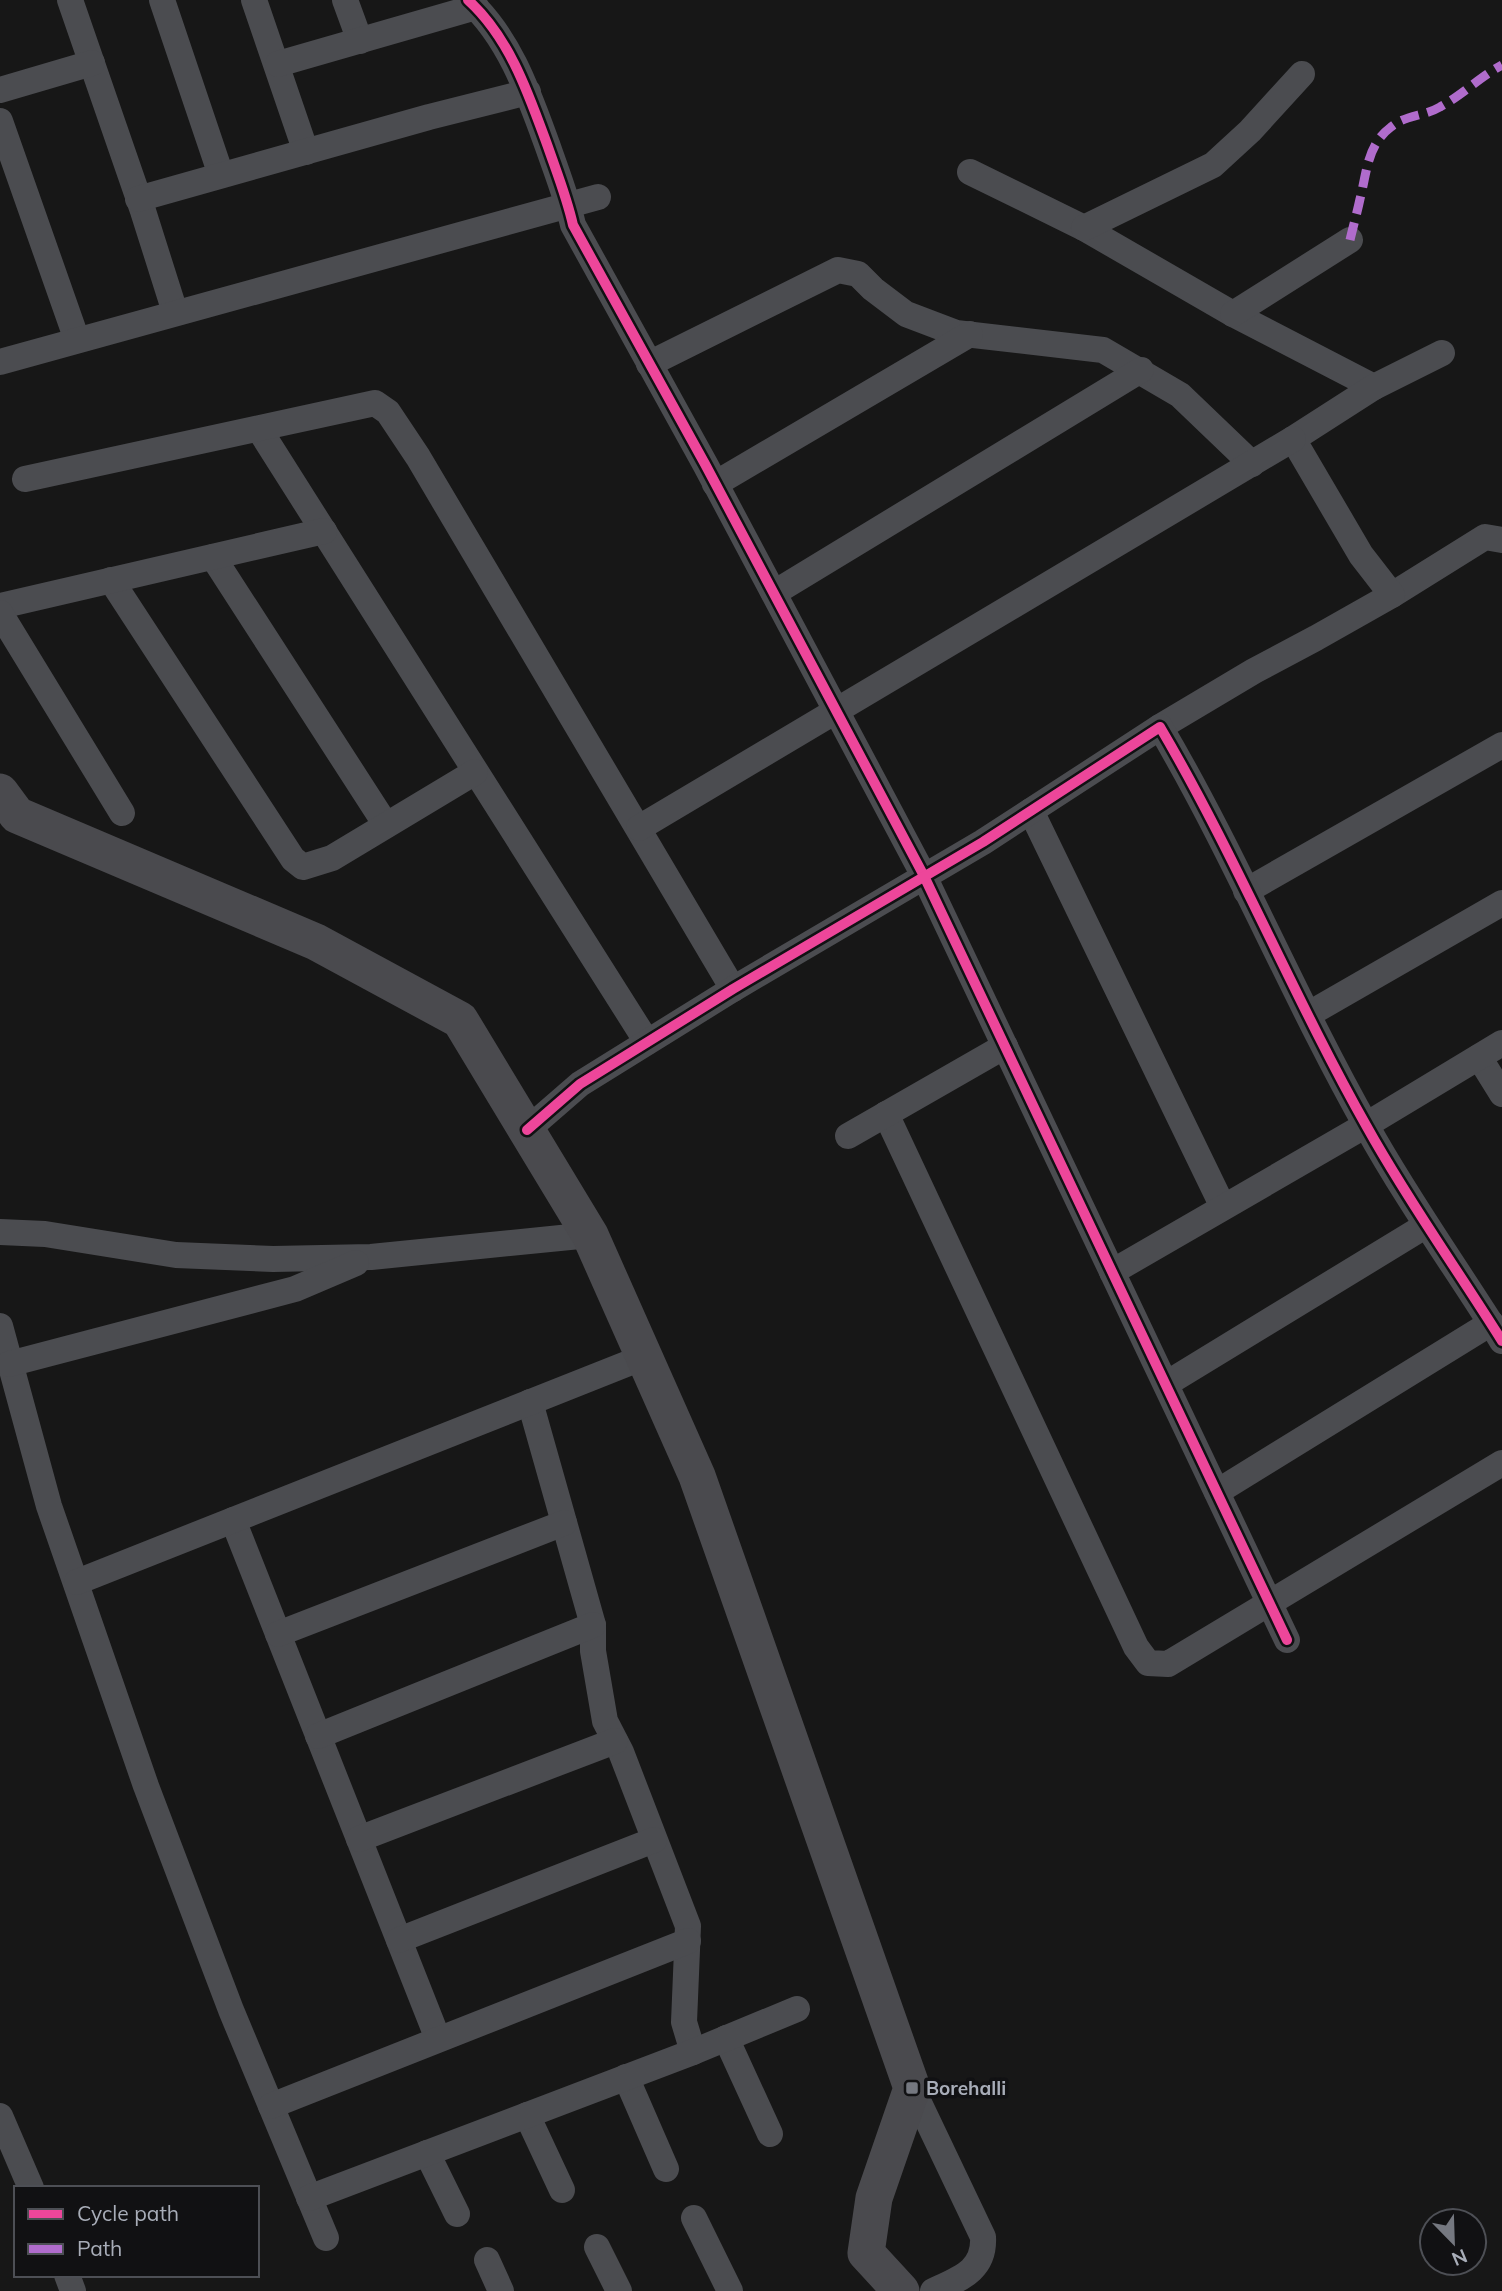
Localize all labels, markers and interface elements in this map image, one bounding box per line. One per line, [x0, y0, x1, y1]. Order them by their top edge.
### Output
place label: Borehalli [926, 2076, 1006, 2100]
marker: Borehalli [904, 2080, 920, 2096]
legend [14, 2186, 259, 2277]
text: Cycle path [77, 2200, 179, 2226]
north arrow [1418, 2207, 1488, 2277]
text: Path [77, 2235, 122, 2261]
text: N [1448, 2244, 1471, 2271]

